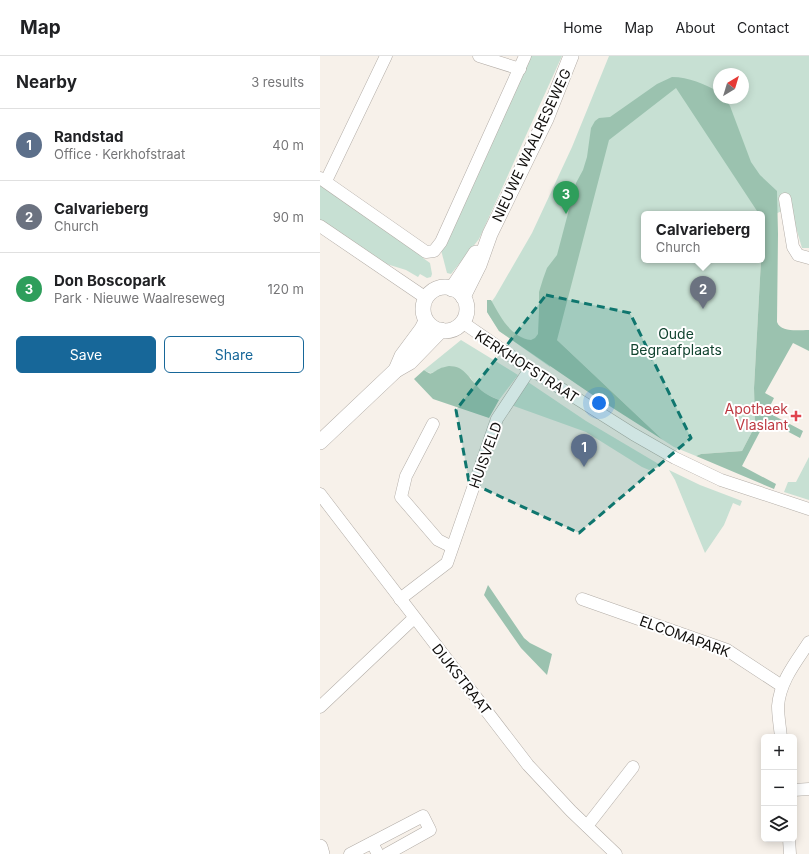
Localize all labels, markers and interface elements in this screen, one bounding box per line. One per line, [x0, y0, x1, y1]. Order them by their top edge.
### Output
text: Map [20, 16, 61, 39]
text: Home [563, 19, 602, 36]
text: Map [624, 19, 654, 36]
text: About [676, 19, 715, 36]
text: Contact [737, 19, 789, 36]
street label: NIEUWE WAALRESEWEG [488, 66, 574, 224]
north arrow [713, 68, 749, 104]
text: Nearby [16, 72, 77, 92]
text: 3 results [251, 74, 304, 90]
text: Randstad [54, 127, 123, 146]
text: 1 [26, 137, 32, 153]
text: 40 m [272, 137, 304, 153]
text: Office · Kerkhofstraat [54, 146, 185, 162]
pin: 3 [553, 181, 579, 214]
text: Calvarieberg [54, 199, 148, 218]
text: 2 [25, 209, 33, 225]
text: 90 m [273, 209, 304, 225]
popup [641, 211, 765, 263]
text: Church [54, 218, 99, 234]
text: Calvarieberg [656, 220, 750, 239]
text: Church [656, 239, 700, 255]
text: Don Boscopark [54, 271, 166, 290]
pin: 2 [690, 276, 716, 309]
text: 3 [25, 281, 33, 297]
text: 120 m [268, 281, 304, 297]
text: Park · Nieuwe Waalreseweg [54, 290, 225, 306]
park label: Oude Begraafplaats [630, 325, 722, 358]
street label: KERKHOFSTRAAT [472, 326, 582, 406]
button: Save [16, 336, 156, 373]
button: Share [164, 336, 304, 373]
your location [589, 393, 609, 413]
place label: Apotheek Vlaslant [725, 400, 788, 433]
marker: Apotheek Vlaslant [791, 411, 801, 421]
street label: HUISVELD [465, 419, 505, 491]
pin: 1 [571, 434, 597, 467]
street label: ELCOMAPARK [637, 612, 733, 660]
street label: DIJKSTRAAT [429, 640, 495, 718]
map controls [761, 734, 797, 842]
button: + [761, 734, 797, 770]
button: − [761, 770, 797, 806]
button: layers [761, 806, 797, 842]

